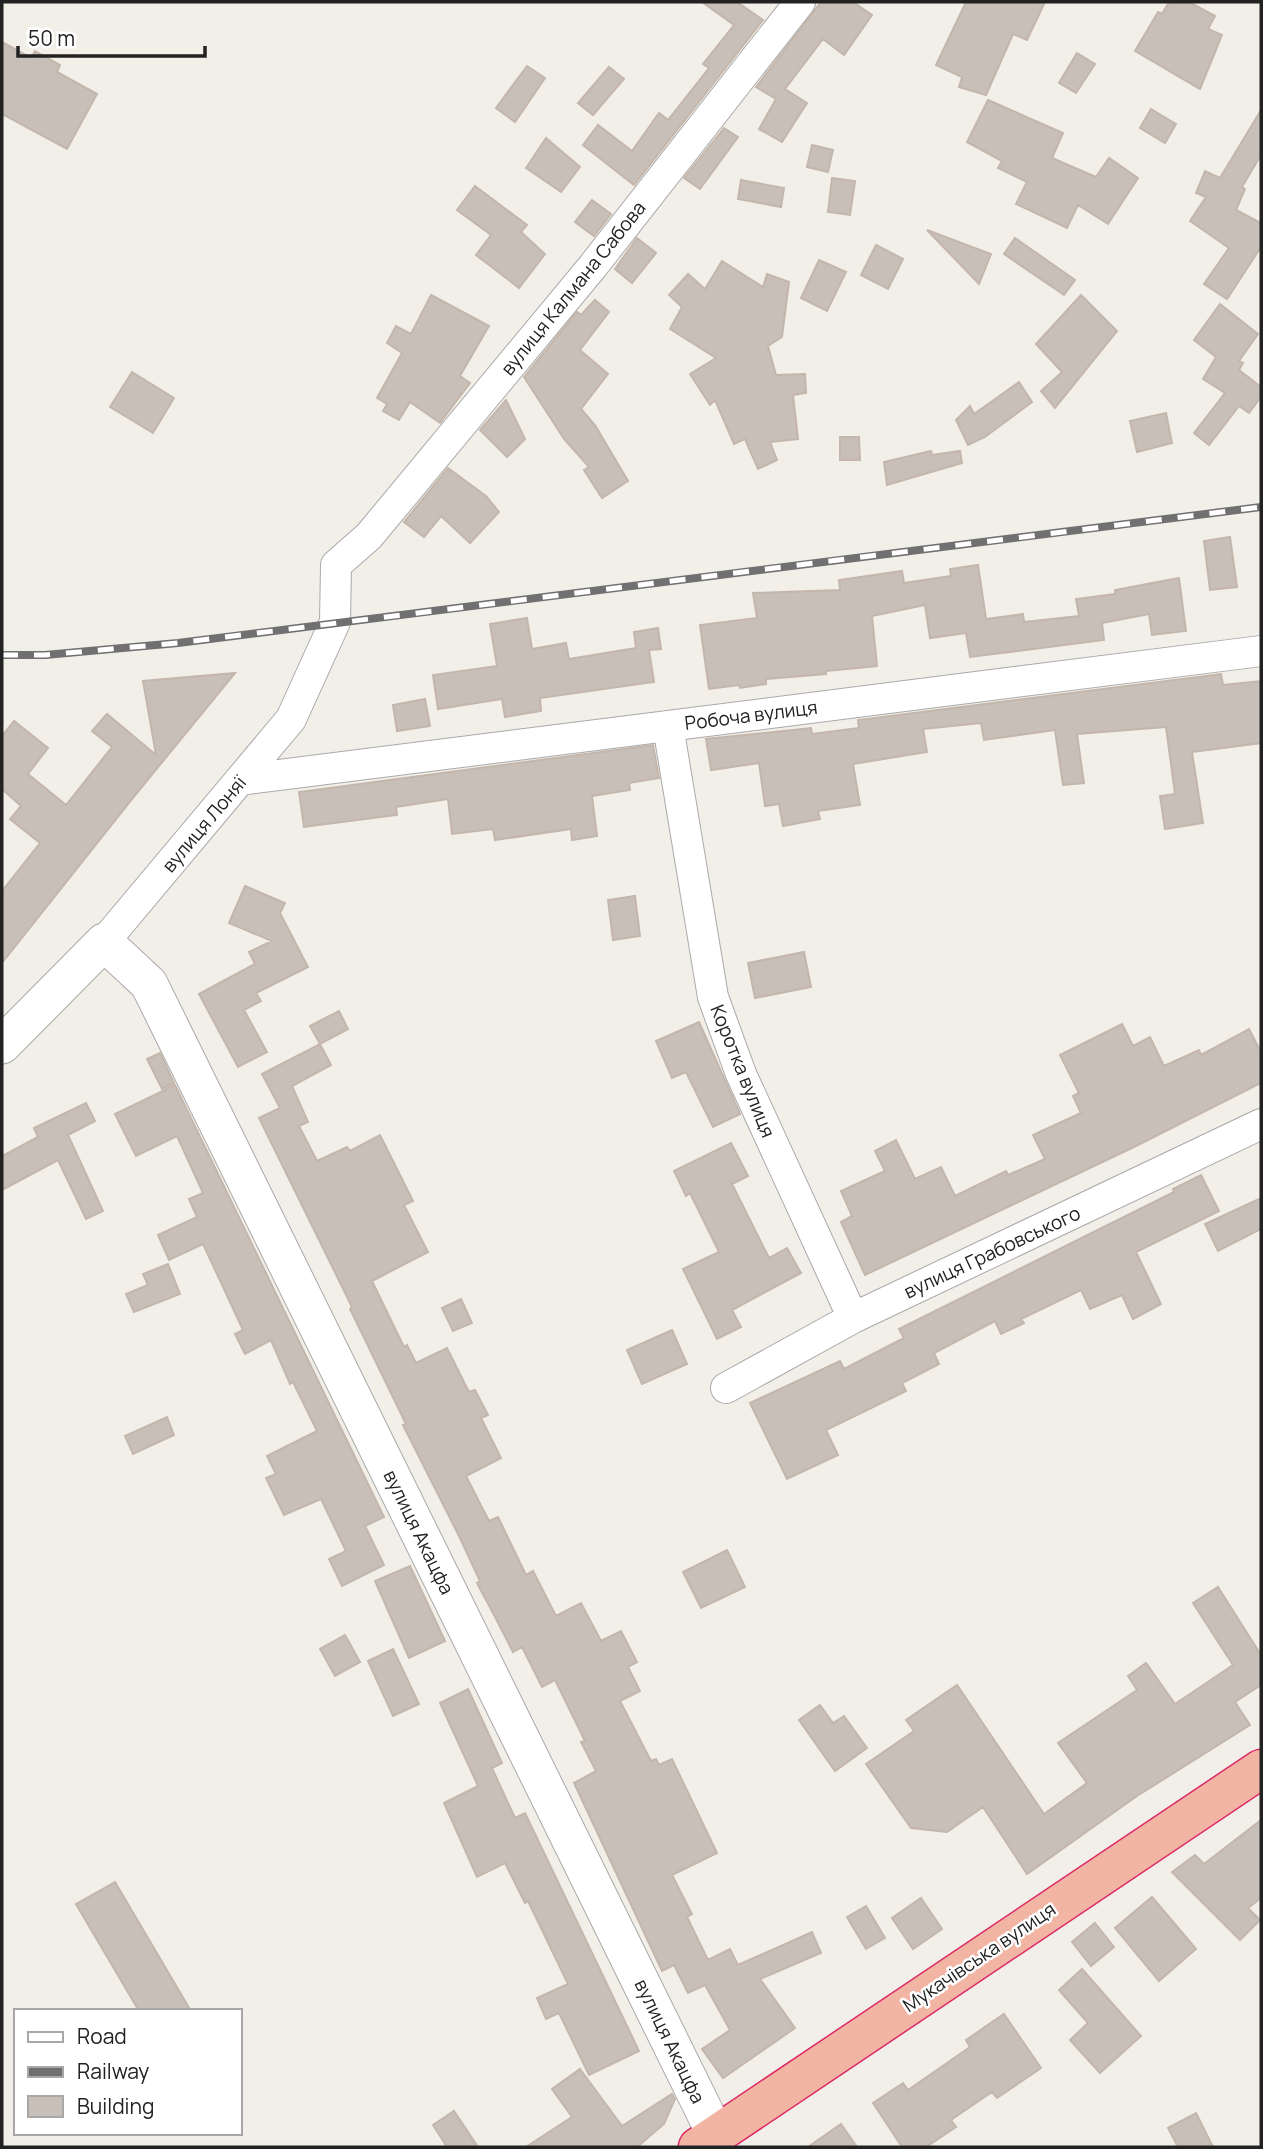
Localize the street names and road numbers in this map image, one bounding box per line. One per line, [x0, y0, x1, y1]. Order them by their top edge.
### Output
street label: вулиця Калмана Сабова [495, 196, 651, 380]
street label: Робоча вулиця [683, 694, 819, 736]
street label: вулиця Лоняї [156, 770, 252, 878]
street label: Коротка вулиця [705, 1001, 781, 1141]
street label: вулиця Грабовського [899, 1200, 1085, 1304]
street label: вулиця Акацфа [378, 1465, 460, 1599]
street label: Мукачівська вулиця [897, 1896, 1061, 2018]
street label: вулиця Акацфа [629, 1974, 711, 2108]

